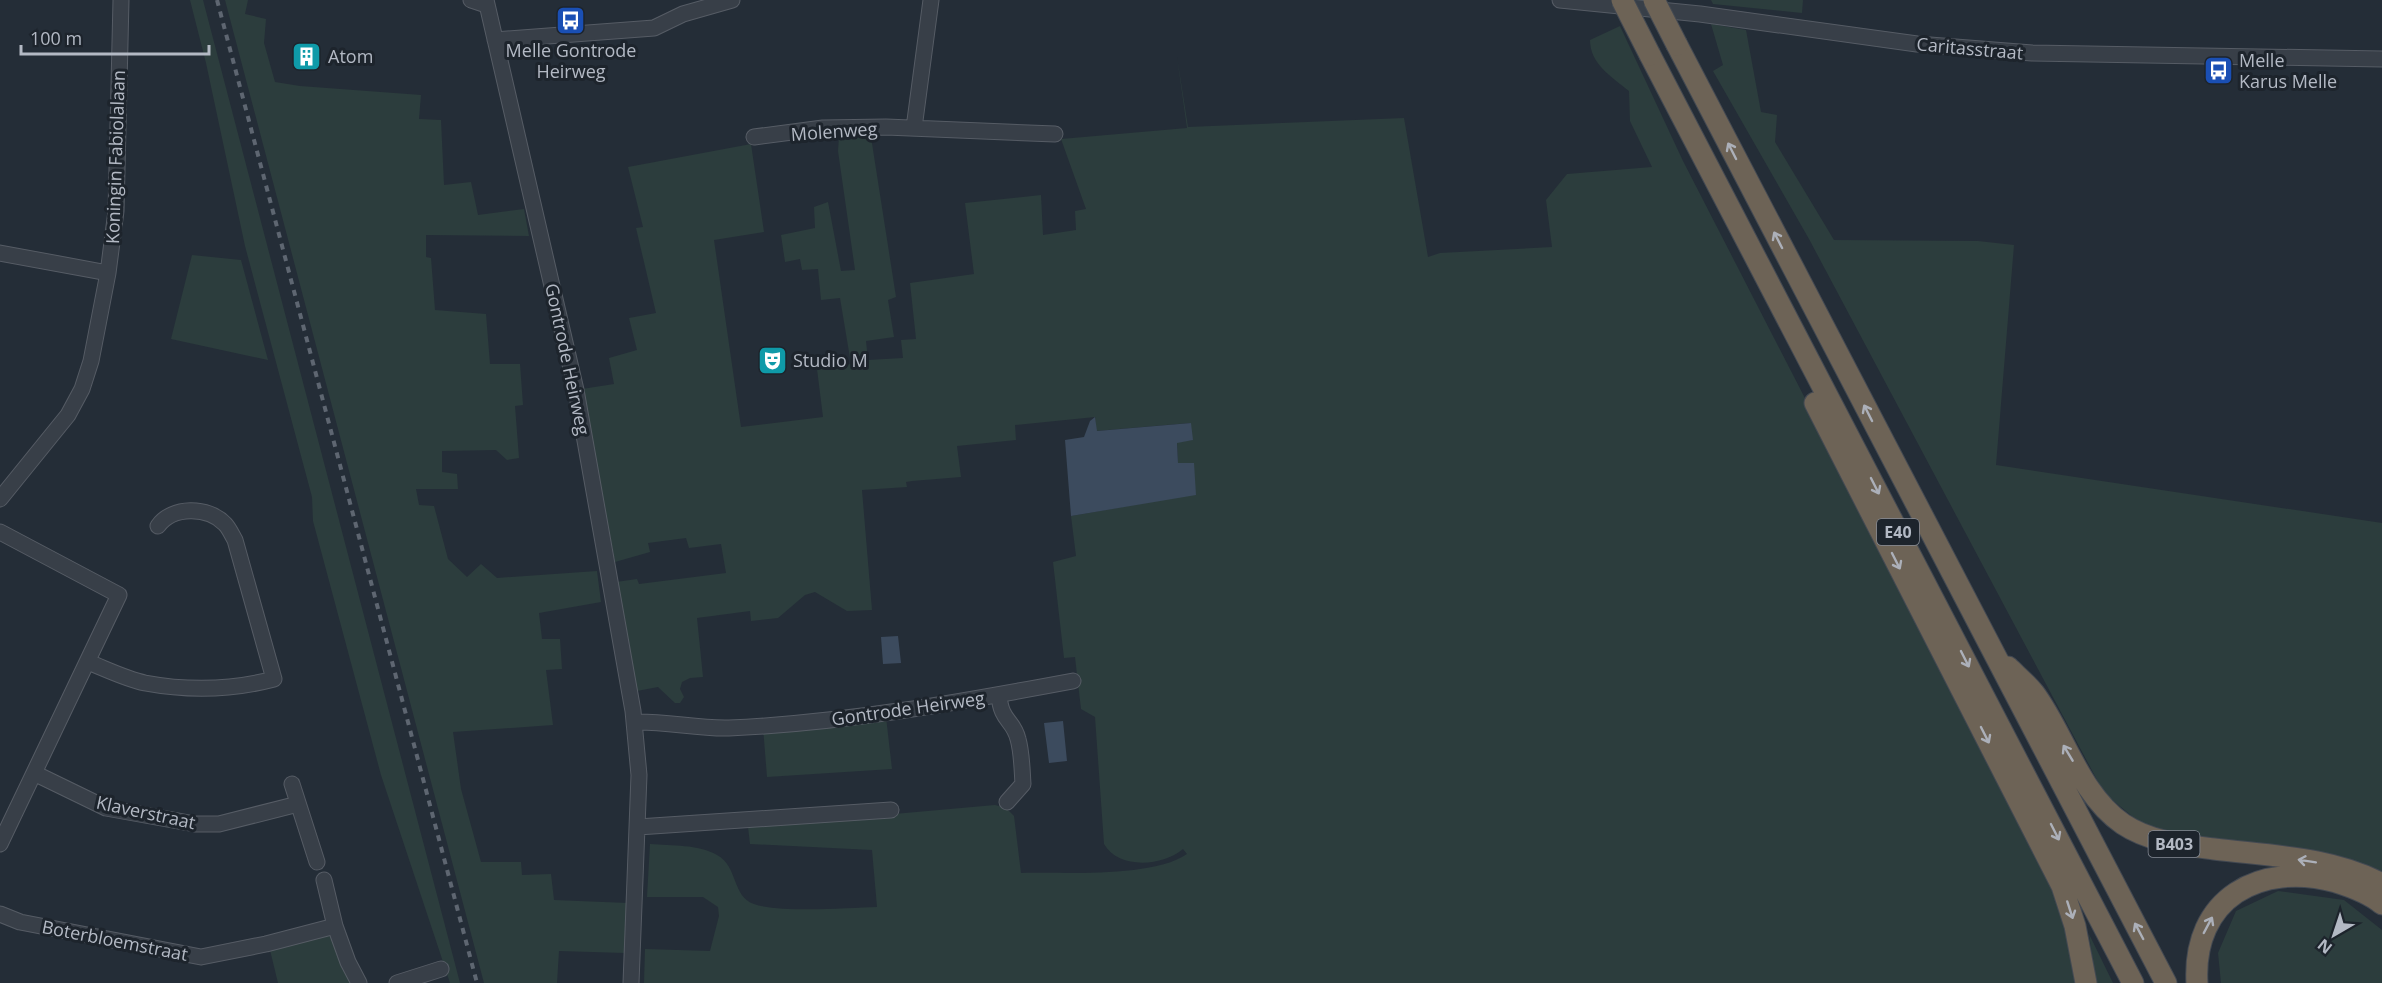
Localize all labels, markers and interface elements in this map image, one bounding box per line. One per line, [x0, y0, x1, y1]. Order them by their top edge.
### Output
bus stop icon: Melle Gontrode Heirweg [555, 5, 587, 37]
scale bar [21, 18, 208, 56]
text: 100 m [30, 26, 82, 50]
street label: Caritasstraat [1916, 31, 2024, 65]
place label: Melle Gontrode Heirweg [506, 38, 636, 83]
building icon: Atom [291, 40, 323, 72]
place label: Atom [328, 44, 373, 68]
place label: Melle Karus Melle [2239, 48, 2337, 93]
bus stop icon: Melle Karus Melle [2202, 54, 2234, 86]
street label: Koningin Fabiolalaan [100, 69, 130, 245]
street label: Molenweg [790, 116, 878, 146]
one-way arrow [1726, 143, 1737, 161]
one-way arrow [1772, 232, 1784, 250]
street label: Gontrode Heirweg [540, 281, 596, 437]
theatre icon: Studio M [756, 344, 788, 376]
place label: Studio M [793, 348, 868, 372]
one-way arrow [1862, 405, 1874, 423]
one-way arrow [1869, 477, 1881, 495]
road number: E40 [1877, 519, 1919, 545]
one-way arrow [1890, 552, 1902, 570]
one-way arrow [1959, 650, 1971, 668]
street label: Gontrode Heirweg [830, 685, 986, 731]
one-way arrow [1979, 725, 1991, 743]
one-way arrow [2062, 745, 2074, 762]
street label: Klaverstraat [94, 790, 198, 834]
one-way arrow [2049, 823, 2061, 841]
road number: B403 [2148, 831, 2200, 857]
one-way arrow [2297, 855, 2317, 866]
one-way arrow [2065, 900, 2076, 919]
north arrow [2304, 905, 2364, 965]
street label: Boterbloemstraat [40, 914, 190, 966]
one-way arrow [2203, 916, 2214, 934]
one-way arrow [2133, 923, 2145, 940]
text: N [2313, 934, 2337, 959]

